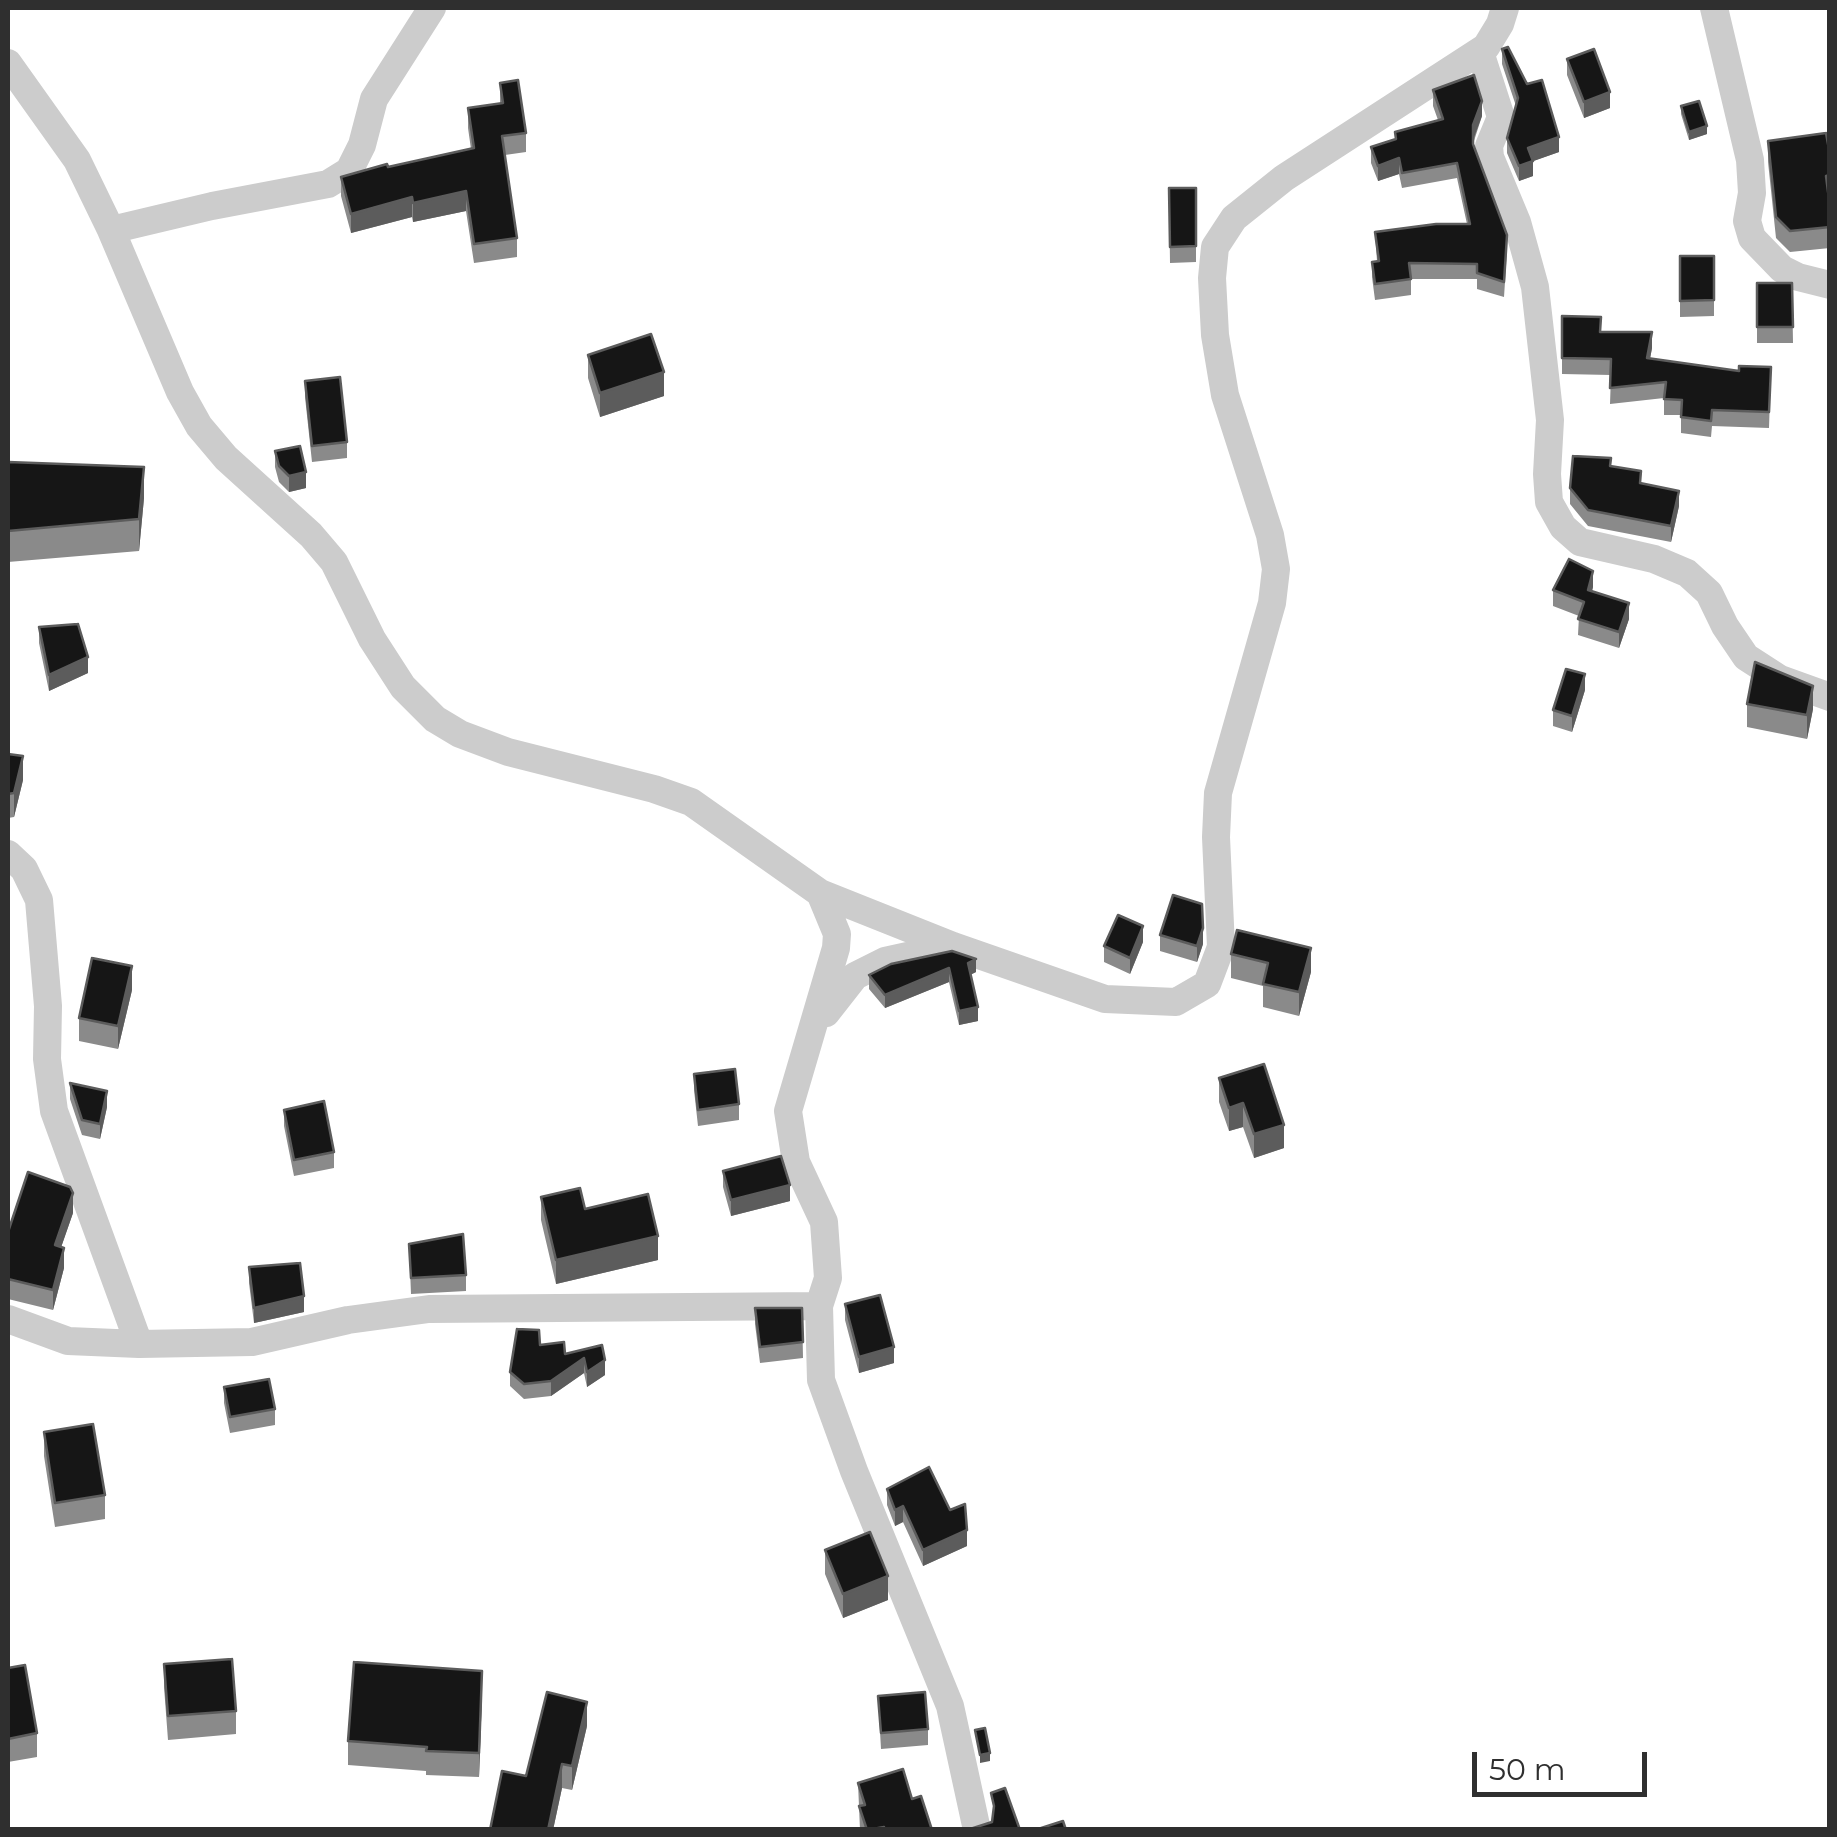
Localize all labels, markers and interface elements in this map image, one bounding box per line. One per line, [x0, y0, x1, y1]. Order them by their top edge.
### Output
scale bar [1477, 1732, 1652, 1794]
text: 50 m [1489, 1751, 1566, 1788]

